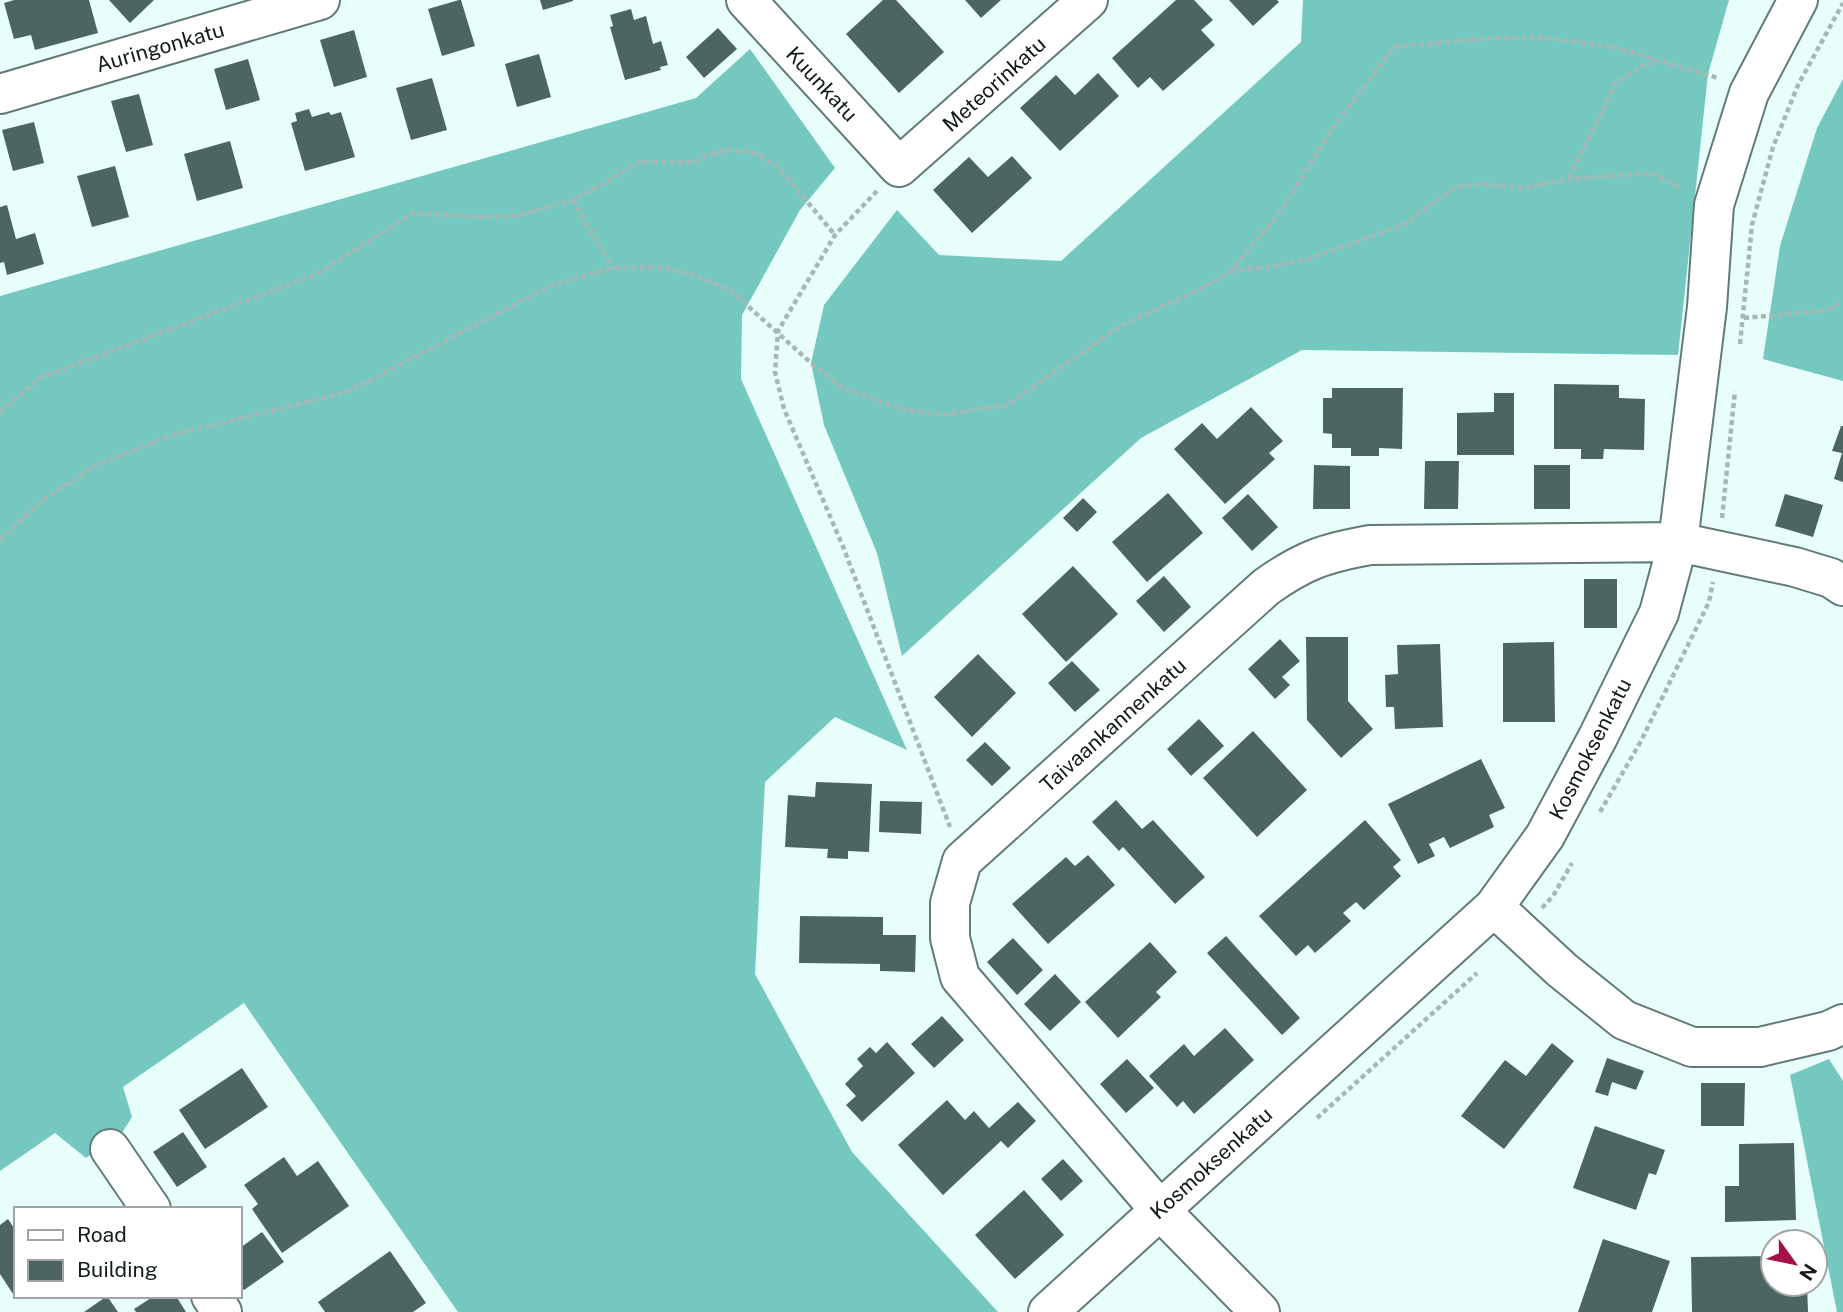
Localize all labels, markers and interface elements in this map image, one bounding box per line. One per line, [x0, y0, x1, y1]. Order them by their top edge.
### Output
street label: Auringonkatu [93, 17, 227, 77]
street label: Meteorinkatu [937, 31, 1051, 137]
street label: Kuunkatu [781, 41, 863, 127]
street label: Taivaankannenkatu [1035, 653, 1191, 797]
street label: Kosmoksenkatu [1544, 674, 1636, 824]
street label: Kosmoksenkatu [1145, 1102, 1277, 1224]
legend [14, 1207, 242, 1298]
text: Road [77, 1222, 127, 1247]
north arrow [1759, 1228, 1829, 1298]
text: Building [77, 1257, 158, 1282]
text: N [1795, 1260, 1822, 1284]

